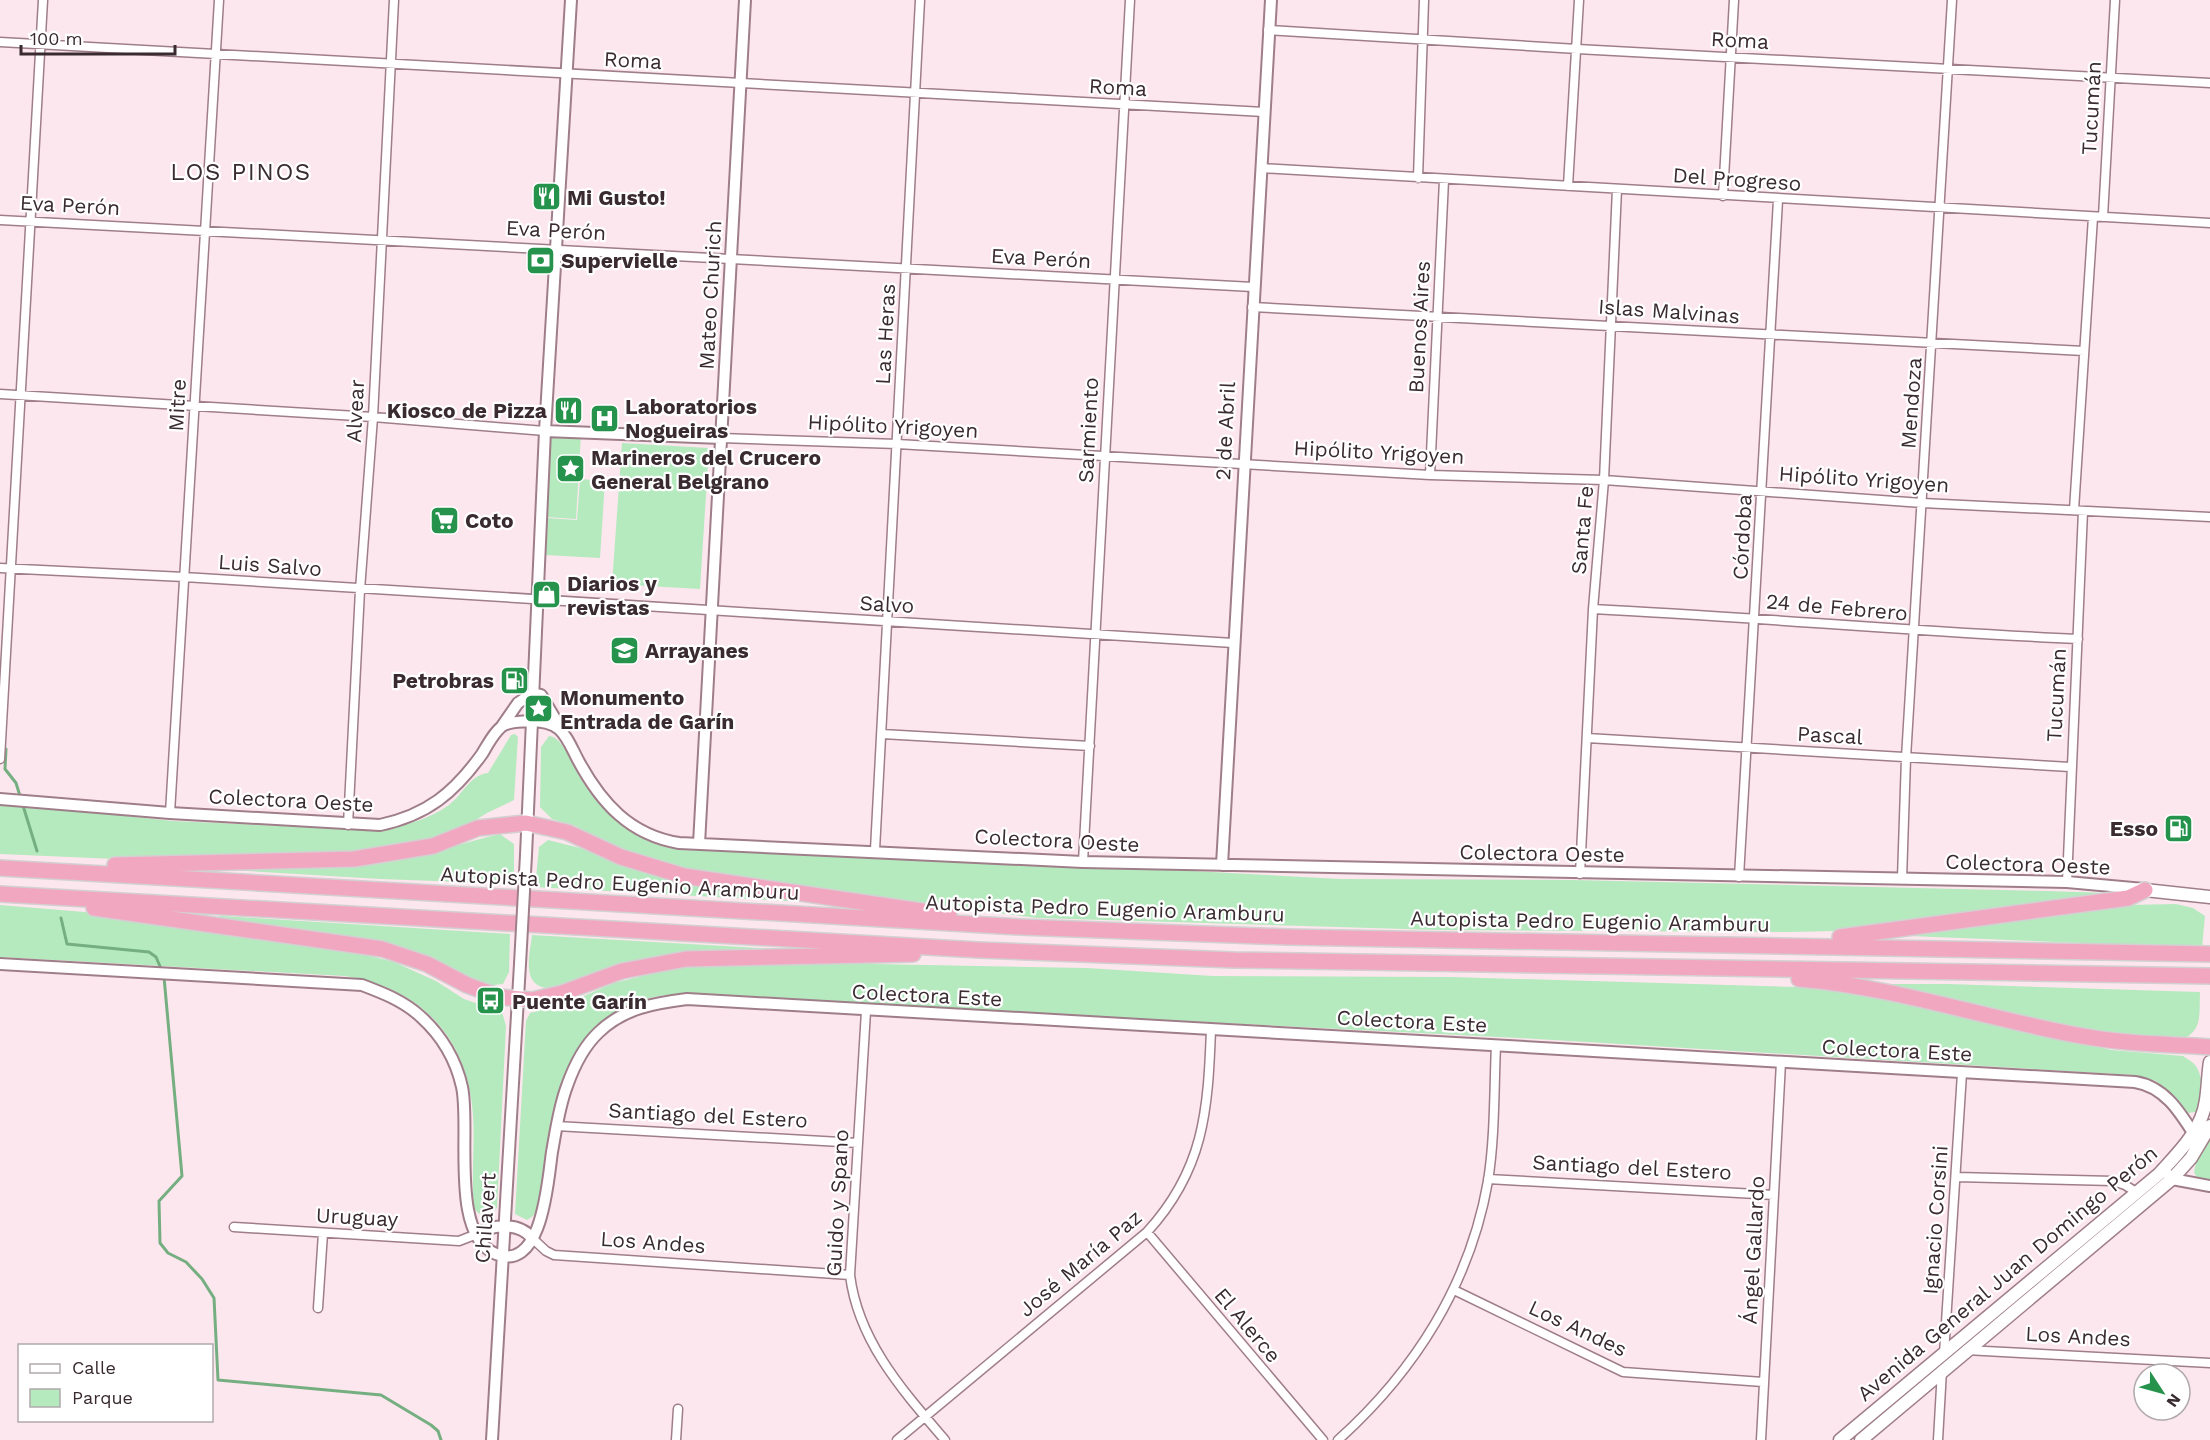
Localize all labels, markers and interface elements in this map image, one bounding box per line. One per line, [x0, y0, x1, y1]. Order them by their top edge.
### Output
scale bar [21, 18, 176, 56]
street label: Roma [1710, 26, 1770, 54]
text: 100 m [30, 28, 83, 49]
street label: Roma [603, 46, 663, 74]
street label: Tucumán [2076, 60, 2106, 156]
street label: Roma [1088, 73, 1148, 101]
district label: LOS PINOS [170, 158, 312, 186]
street label: Del Progreso [1672, 162, 1802, 196]
restaurant icon: Mi Gusto! [530, 181, 562, 213]
place label: Mi Gusto! [567, 185, 666, 210]
street label: Eva Perón [19, 190, 121, 220]
street label: Eva Perón [505, 215, 607, 245]
street label: Mateo Churich [694, 220, 726, 370]
street label: Eva Perón [990, 243, 1092, 273]
bank icon: Supervielle [524, 244, 556, 276]
place label: Supervielle [561, 248, 678, 273]
street label: Buenos Aires [1403, 260, 1435, 394]
street label: Las Heras [870, 283, 900, 385]
street label: Islas Malvinas [1597, 294, 1741, 328]
street label: Mendoza [1895, 356, 1927, 450]
street label: Sarmiento [1073, 377, 1103, 483]
street label: Mitre [163, 378, 191, 432]
street label: Alvear [341, 378, 369, 443]
street label: 2 de Abril [1210, 381, 1240, 481]
restaurant icon: Kiosco de Pizza [552, 394, 584, 426]
place label: Laboratorios Nogueiras [625, 394, 757, 443]
place label: Kiosco de Pizza [387, 398, 548, 423]
hospital icon: Laboratorios Nogueiras [588, 402, 620, 434]
street label: Hipólito Yrigoyen [807, 409, 979, 443]
street label: Hipólito Yrigoyen [1293, 435, 1465, 469]
place label: Marineros del Crucero General Belgrano [591, 445, 821, 494]
place icon: Marineros del Crucero General Belgrano [554, 453, 586, 485]
street label: Hipólito Yrigoyen [1778, 461, 1950, 497]
street label: Santa Fe [1566, 485, 1598, 575]
street label: Córdoba [1727, 493, 1757, 581]
supermarket icon: Coto [428, 504, 460, 536]
place label: Coto [465, 508, 514, 533]
street label: Luis Salvo [217, 549, 323, 581]
place label: Diarios y revistas [567, 571, 657, 620]
shop icon: Diarios y revistas [530, 579, 562, 611]
street label: 24 de Febrero [1765, 588, 1909, 626]
street label: Salvo [859, 590, 915, 618]
school or university icon: Arrayanes [608, 634, 640, 666]
place label: Arrayanes [645, 638, 749, 663]
street label: Tucumán [2041, 647, 2071, 743]
fuel station icon: Petrobras [499, 664, 531, 696]
place label: Petrobras [392, 668, 494, 693]
place label: Monumento Entrada de Garín [560, 685, 734, 734]
place icon: Monumento Entrada de Garín [523, 693, 555, 725]
street label: Pascal [1796, 721, 1864, 749]
street label: Colectora Oeste [208, 783, 374, 817]
fuel station icon: Esso [2163, 812, 2195, 844]
place label: Esso [2110, 816, 2158, 841]
street label: Colectora Oeste [974, 823, 1140, 857]
street label: Colectora Oeste [1459, 839, 1625, 867]
street label: Colectora Oeste [1945, 849, 2111, 879]
street label: Autopista Pedro Eugenio Aramburu [440, 861, 800, 905]
street label: Autopista Pedro Eugenio Aramburu [925, 889, 1285, 927]
street label: Autopista Pedro Eugenio Aramburu [1410, 905, 1770, 937]
street label: Colectora Este [851, 979, 1003, 1011]
bus stop icon: Puente Garín [475, 985, 507, 1017]
place label: Puente Garín [512, 989, 647, 1014]
street label: Colectora Este [1336, 1005, 1488, 1037]
street label: Colectora Este [1821, 1034, 1973, 1066]
street label: Santiago del Estero [608, 1097, 808, 1133]
street label: Guido y Spano [821, 1129, 853, 1277]
street label: Avenida General Juan Domingo Perón [1852, 1140, 2162, 1406]
street label: Ignacio Corsini [1917, 1145, 1953, 1295]
street label: Santiago del Estero [1532, 1149, 1732, 1185]
street label: Chilavert [469, 1172, 501, 1264]
street label: Ángel Gallardo [1737, 1175, 1769, 1325]
street label: Uruguay [315, 1202, 399, 1232]
street label: José María Paz [1013, 1204, 1147, 1322]
street label: Los Andes [600, 1226, 706, 1258]
street label: El Alerce [1210, 1283, 1286, 1367]
street label: Los Andes [1525, 1294, 1631, 1362]
street label: Los Andes [2025, 1321, 2131, 1351]
legend [18, 1344, 213, 1422]
text: Calle [72, 1357, 116, 1378]
north arrow [2132, 1362, 2192, 1422]
text: Parque [72, 1387, 133, 1408]
text: N [2163, 1390, 2185, 1411]

